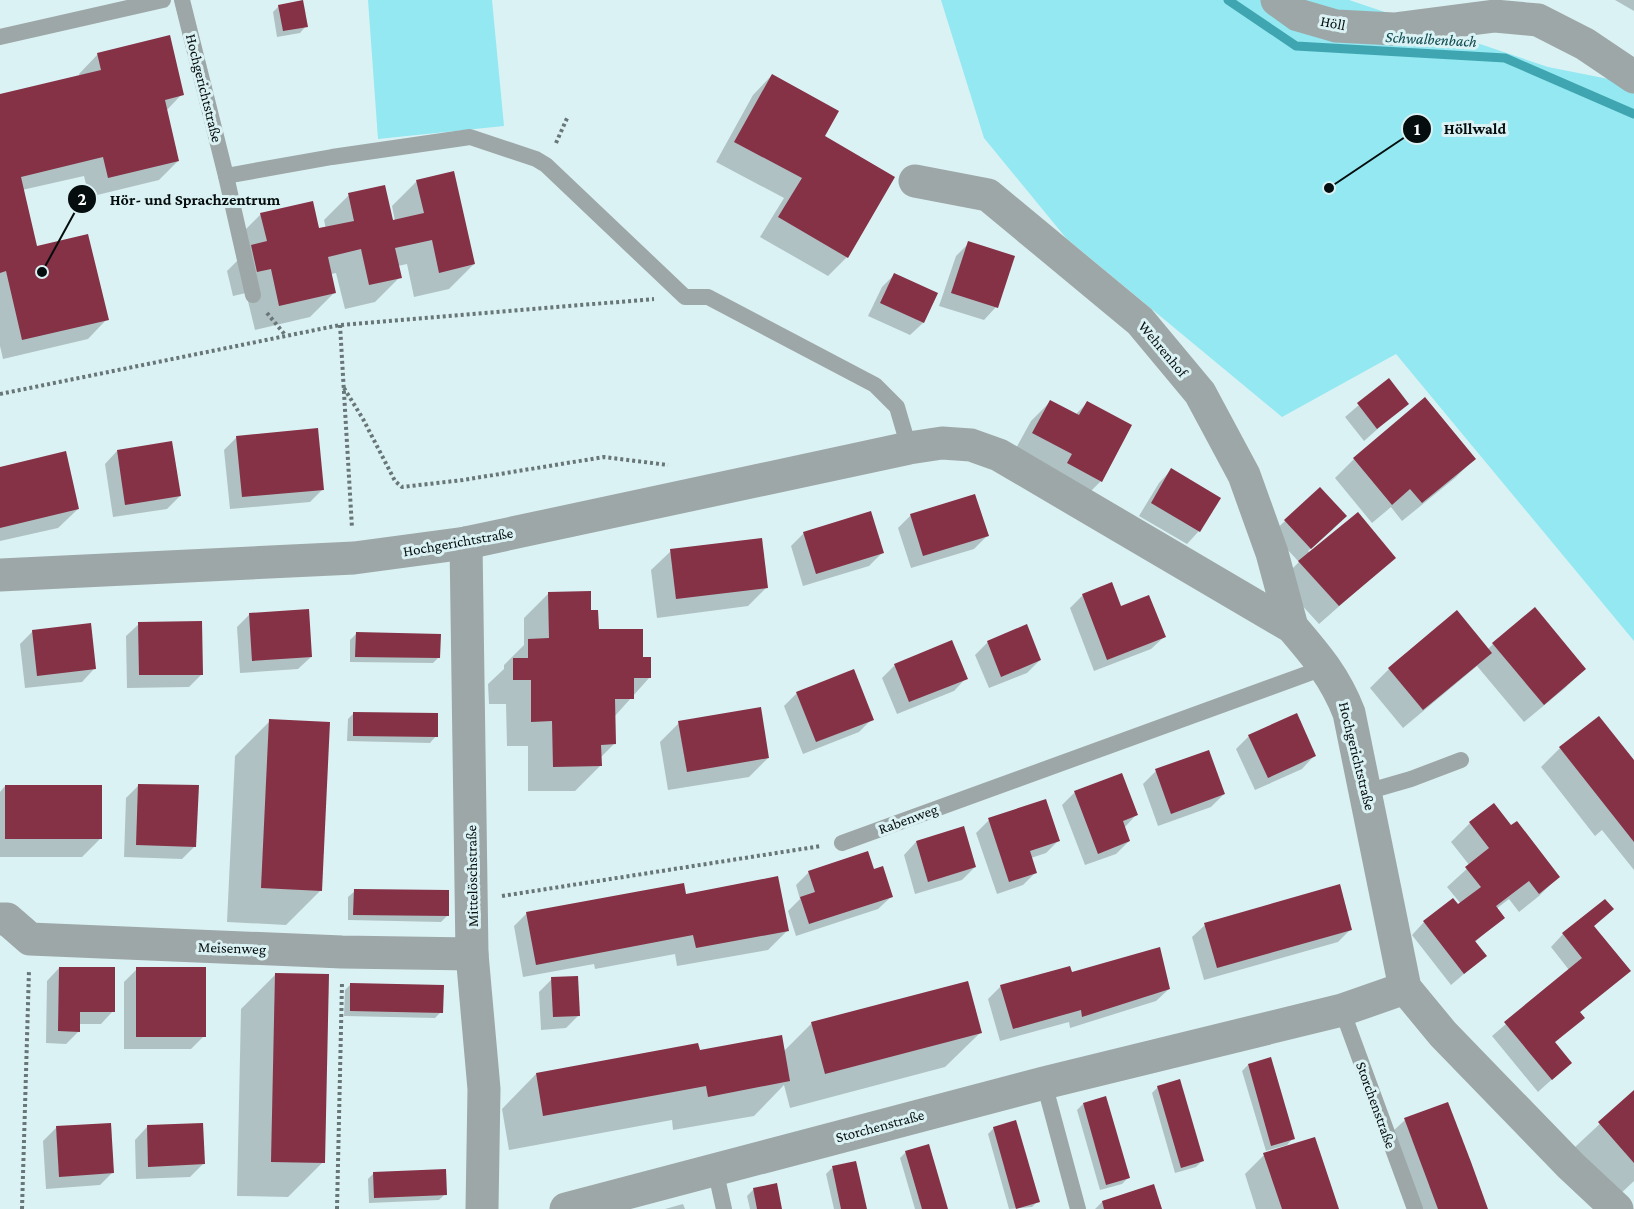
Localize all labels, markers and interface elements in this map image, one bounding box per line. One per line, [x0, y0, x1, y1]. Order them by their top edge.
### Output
street label: Höll [1319, 13, 1347, 33]
water label: Schwalbenbach [1385, 28, 1477, 50]
street label: Hochgerichtstraße [182, 32, 225, 145]
callout: Höllwald [1402, 112, 1518, 146]
text: 1 [1414, 119, 1421, 139]
text: Höllwald [1444, 120, 1506, 137]
callout: Hör- und Sprachzentrum [67, 182, 292, 216]
text: 2 [77, 189, 87, 209]
text: Hör- und Sprachzentrum [110, 191, 281, 208]
street label: Wehrenhof [1135, 318, 1192, 381]
street label: Hochgerichtstraße [402, 524, 515, 561]
street label: Hochgerichtstraße [1335, 700, 1378, 813]
street label: Rabenweg [876, 801, 940, 838]
street label: Mittelöschstraße [463, 824, 481, 927]
street label: Meisenweg [198, 939, 266, 958]
street label: Storchenstraße [1353, 1060, 1399, 1151]
street label: Storchenstraße [834, 1106, 926, 1145]

